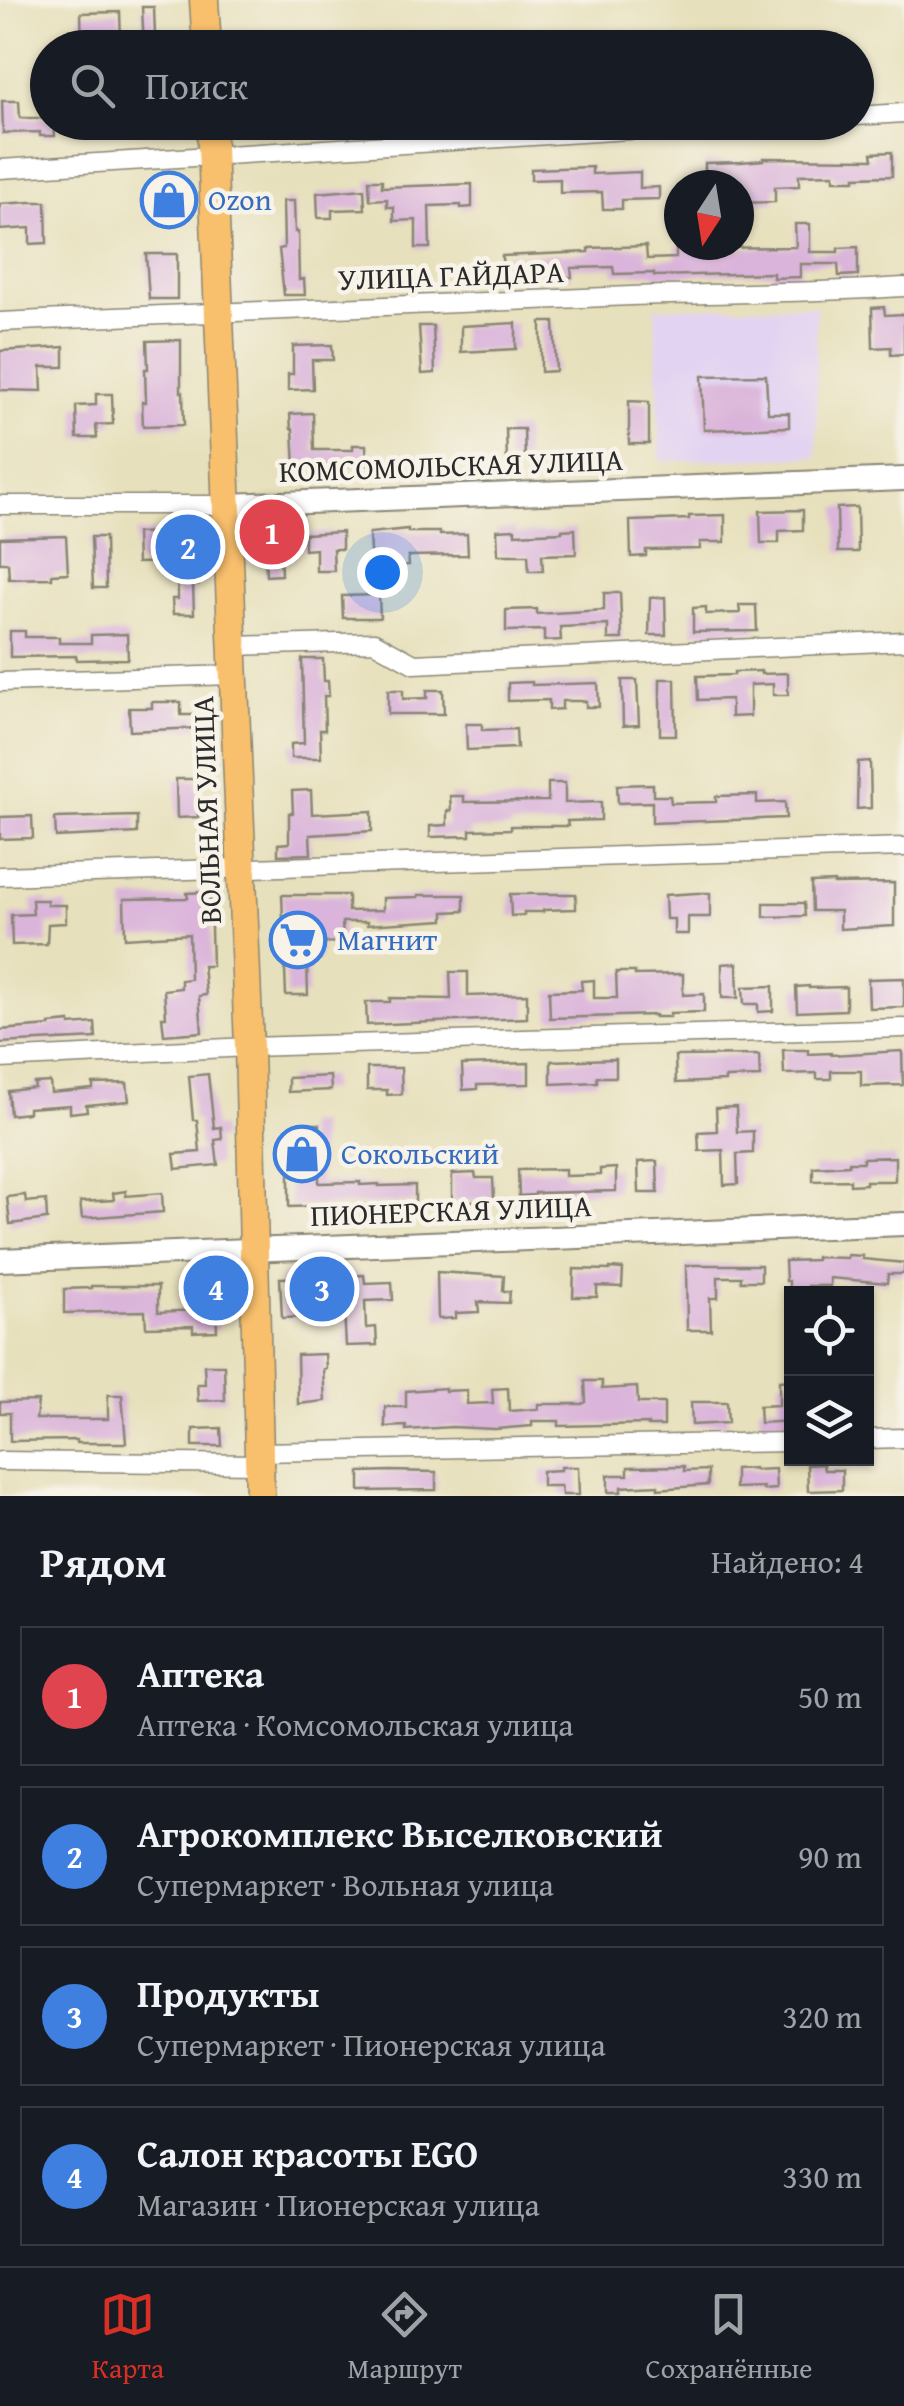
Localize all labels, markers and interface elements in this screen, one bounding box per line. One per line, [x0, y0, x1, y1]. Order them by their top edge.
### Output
search box [30, 30, 874, 140]
text: Поиск [145, 57, 248, 113]
icon: search [65, 58, 120, 113]
shop icon: Ozon [139, 170, 199, 230]
north arrow [664, 170, 754, 260]
place label: Ozon [208, 177, 272, 221]
street label: УЛИЦА ГАЙДАРА [337, 249, 565, 301]
street label: КОМСОМОЛЬСКАЯ УЛИЦА [278, 437, 624, 493]
pin: 1 [240, 494, 304, 570]
pin: 2 [156, 510, 220, 584]
your location [357, 547, 408, 598]
street label: ВОЛЬНАЯ УЛИЦА [180, 695, 232, 925]
supermarket icon: Магнит [268, 910, 328, 970]
place label: Магнит [337, 917, 438, 961]
shop icon: Сокольский [272, 1124, 332, 1184]
place label: Сокольский [341, 1131, 499, 1175]
street label: ПИОНЕРСКАЯ УЛИЦА [310, 1183, 592, 1237]
pin: 4 [184, 1250, 248, 1326]
pin: 3 [290, 1252, 354, 1326]
map controls [784, 1286, 874, 1466]
button: locate [784, 1286, 874, 1376]
button: layers [784, 1376, 874, 1466]
text: Рядом [40, 1531, 167, 1592]
text: Найдено: 4 [711, 1538, 864, 1585]
text: Аптека [137, 1645, 264, 1701]
text: 1 [66, 1673, 83, 1720]
text: 50 m [798, 1673, 862, 1720]
text: Аптека · Комсомольская улица [137, 1701, 573, 1748]
text: Агрокомплекс Выселковский [137, 1805, 663, 1861]
text: 2 [66, 1833, 83, 1880]
text: 90 m [798, 1833, 862, 1880]
text: Супермаркет · Вольная улица [137, 1861, 554, 1908]
text: Продукты [137, 1965, 319, 2021]
text: 3 [66, 1993, 83, 2040]
text: 320 m [783, 1993, 862, 2040]
text: Супермаркет · Пионерская улица [137, 2021, 606, 2068]
text: Салон красоты EGO [137, 2125, 478, 2181]
text: 4 [66, 2153, 83, 2200]
text: 330 m [783, 2153, 862, 2200]
text: Магазин · Пионерская улица [137, 2181, 540, 2228]
tab: Карта [92, 2287, 164, 2388]
tab: Маршрут [348, 2287, 462, 2388]
tab: Сохранённые [645, 2287, 812, 2388]

